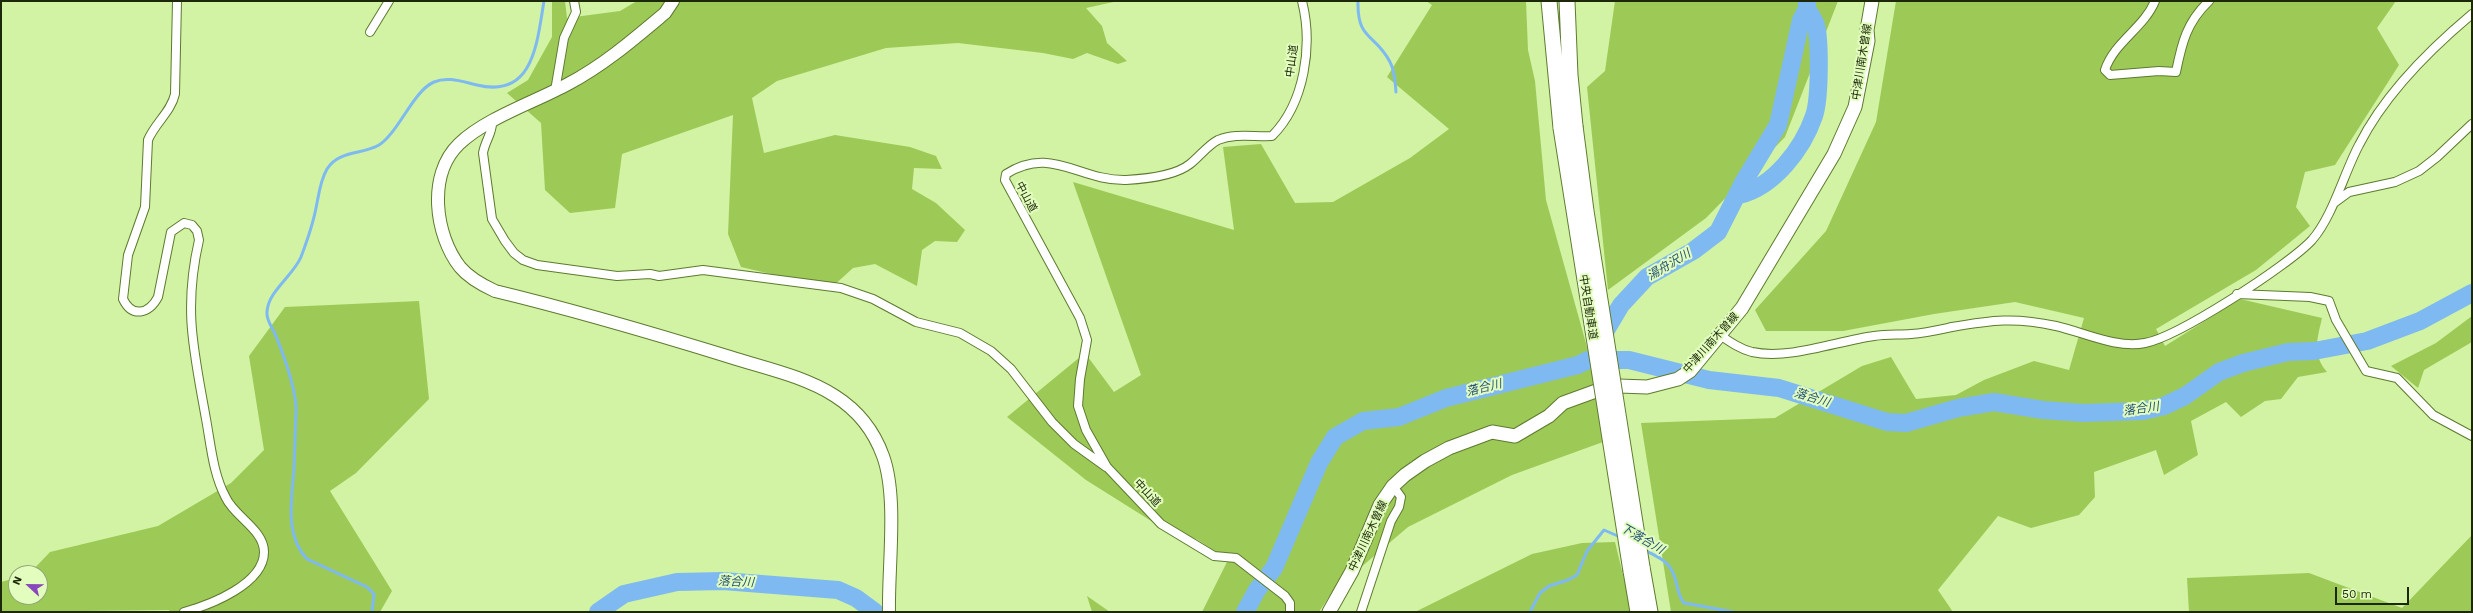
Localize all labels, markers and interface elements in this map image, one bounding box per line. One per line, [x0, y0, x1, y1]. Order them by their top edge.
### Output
street label: 中津川南木曽線 [1849, 23, 1875, 101]
street label: 中山道 [1283, 44, 1301, 78]
street label: 中山道 [1012, 179, 1040, 215]
water label: 湯舟沢川 [1645, 246, 1693, 284]
street label: 中央自動車道 [1576, 273, 1600, 341]
street label: 中津川南木曽線 [1680, 310, 1742, 376]
water label: 落合川 [1465, 377, 1503, 399]
water label: 落合川 [1793, 386, 1831, 410]
water label: 落合川 [2122, 399, 2160, 419]
street label: 中山道 [1131, 476, 1163, 510]
street label: 中津川南木曽線 [1346, 498, 1390, 574]
water label: 下落合川 [1618, 521, 1666, 557]
north arrow [8, 565, 48, 605]
text: N [10, 574, 25, 587]
water label: 落合川 [718, 574, 754, 590]
scale bar [2337, 579, 2411, 605]
text: 50 m [2342, 587, 2372, 601]

